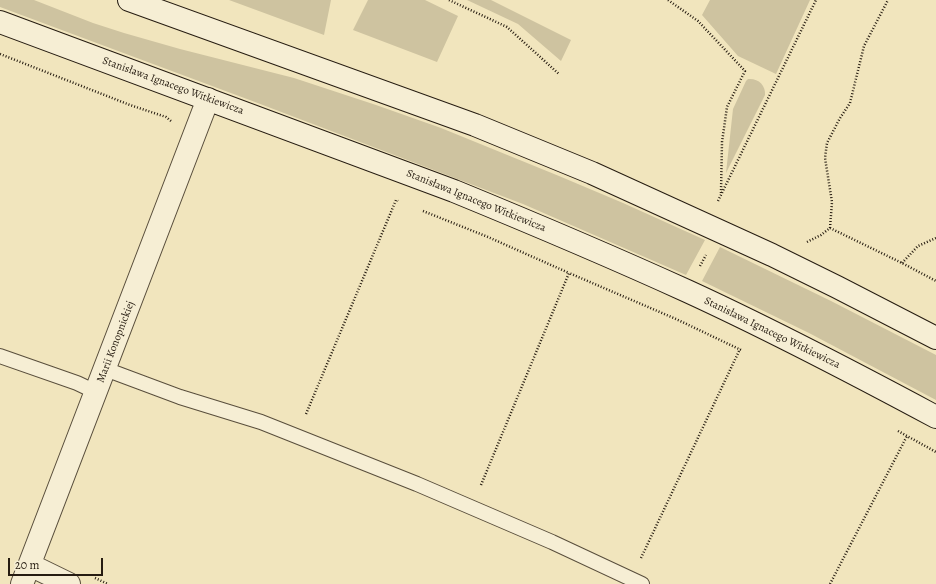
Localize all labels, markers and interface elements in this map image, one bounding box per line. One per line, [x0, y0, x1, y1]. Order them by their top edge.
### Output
street label: Stanisława Ignacego Witkiewicza [100, 54, 246, 118]
street label: Stanisława Ignacego Witkiewicza [404, 167, 548, 235]
street label: Stanisława Ignacego Witkiewicza [702, 294, 842, 372]
street label: Marii Konopnickiej [94, 299, 138, 385]
scale bar [10, 550, 105, 576]
text: 20 m [15, 557, 39, 573]

